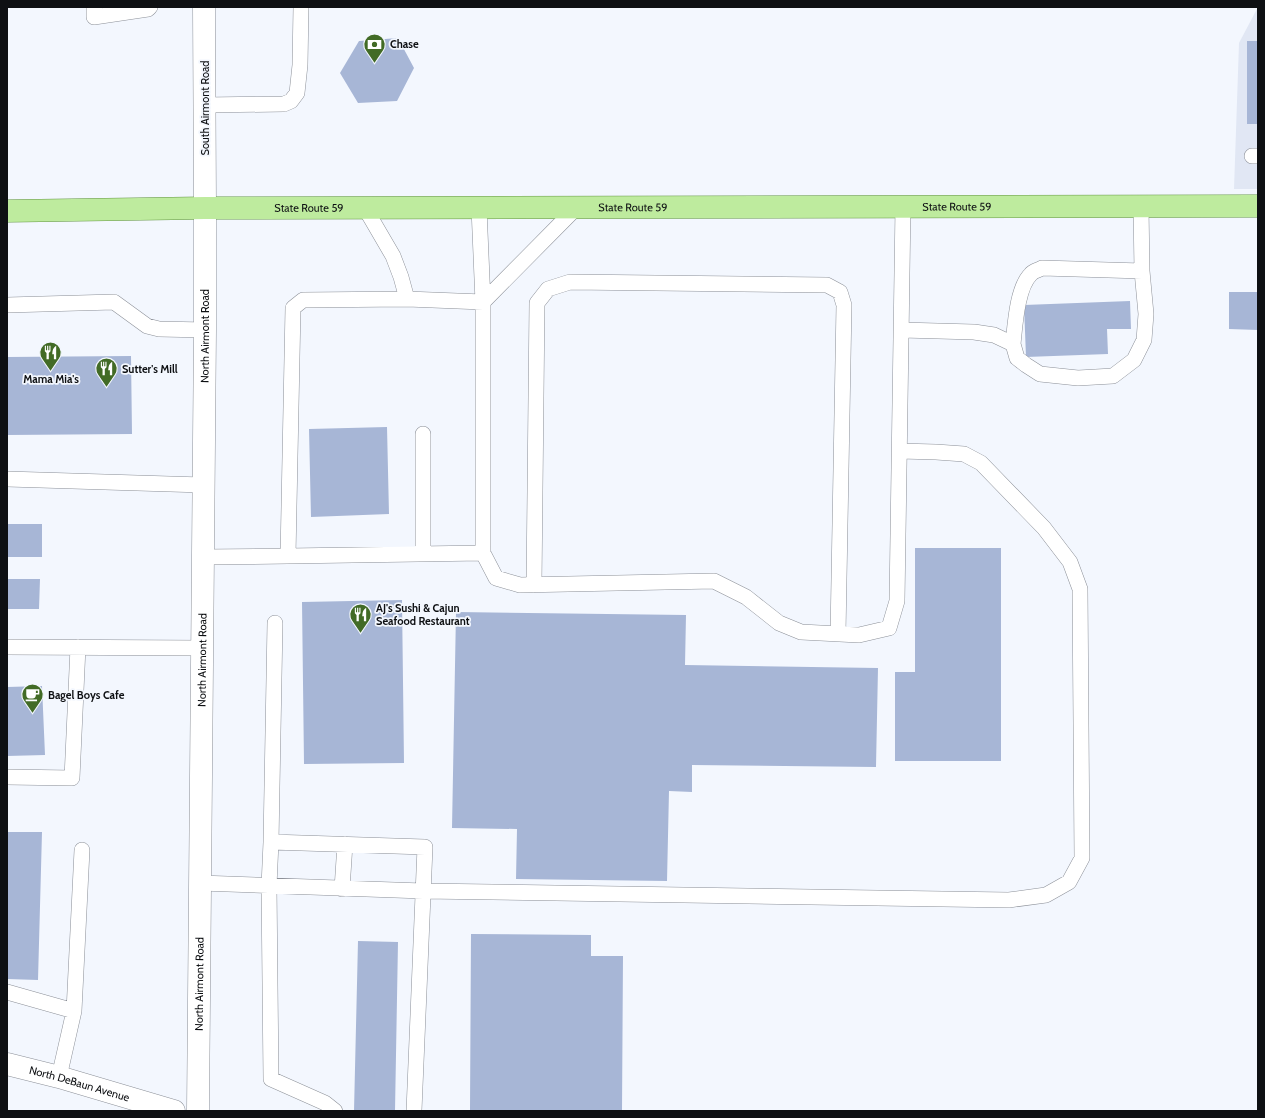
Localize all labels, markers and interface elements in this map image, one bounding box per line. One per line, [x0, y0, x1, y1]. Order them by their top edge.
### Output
bank icon: Chase [362, 31, 388, 64]
place label: Chase [390, 37, 419, 51]
street label: South Airmont Road [198, 61, 212, 155]
street label: State Route 59 [598, 200, 668, 214]
street label: State Route 59 [922, 200, 992, 214]
street label: State Route 59 [274, 201, 344, 215]
street label: North Airmont Road [198, 289, 212, 383]
restaurant icon: Mama Mia's [38, 340, 64, 373]
restaurant icon: Sutter's Mill [93, 356, 119, 389]
place label: Sutter's Mill [122, 362, 178, 376]
place label: Mama Mia's [23, 372, 79, 386]
restaurant icon: AJ's Sushi & Cajun Seafood Restaurant [348, 601, 374, 634]
place label: AJ's Sushi & Cajun Seafood Restaurant [376, 601, 470, 628]
street label: North Airmont Road [195, 613, 209, 707]
cafe icon: Bagel Boys Cafe [20, 682, 46, 715]
place label: Bagel Boys Cafe [48, 688, 125, 702]
street label: North Airmont Road [192, 937, 207, 1031]
street label: North DeBaun Avenue [28, 1063, 132, 1105]

